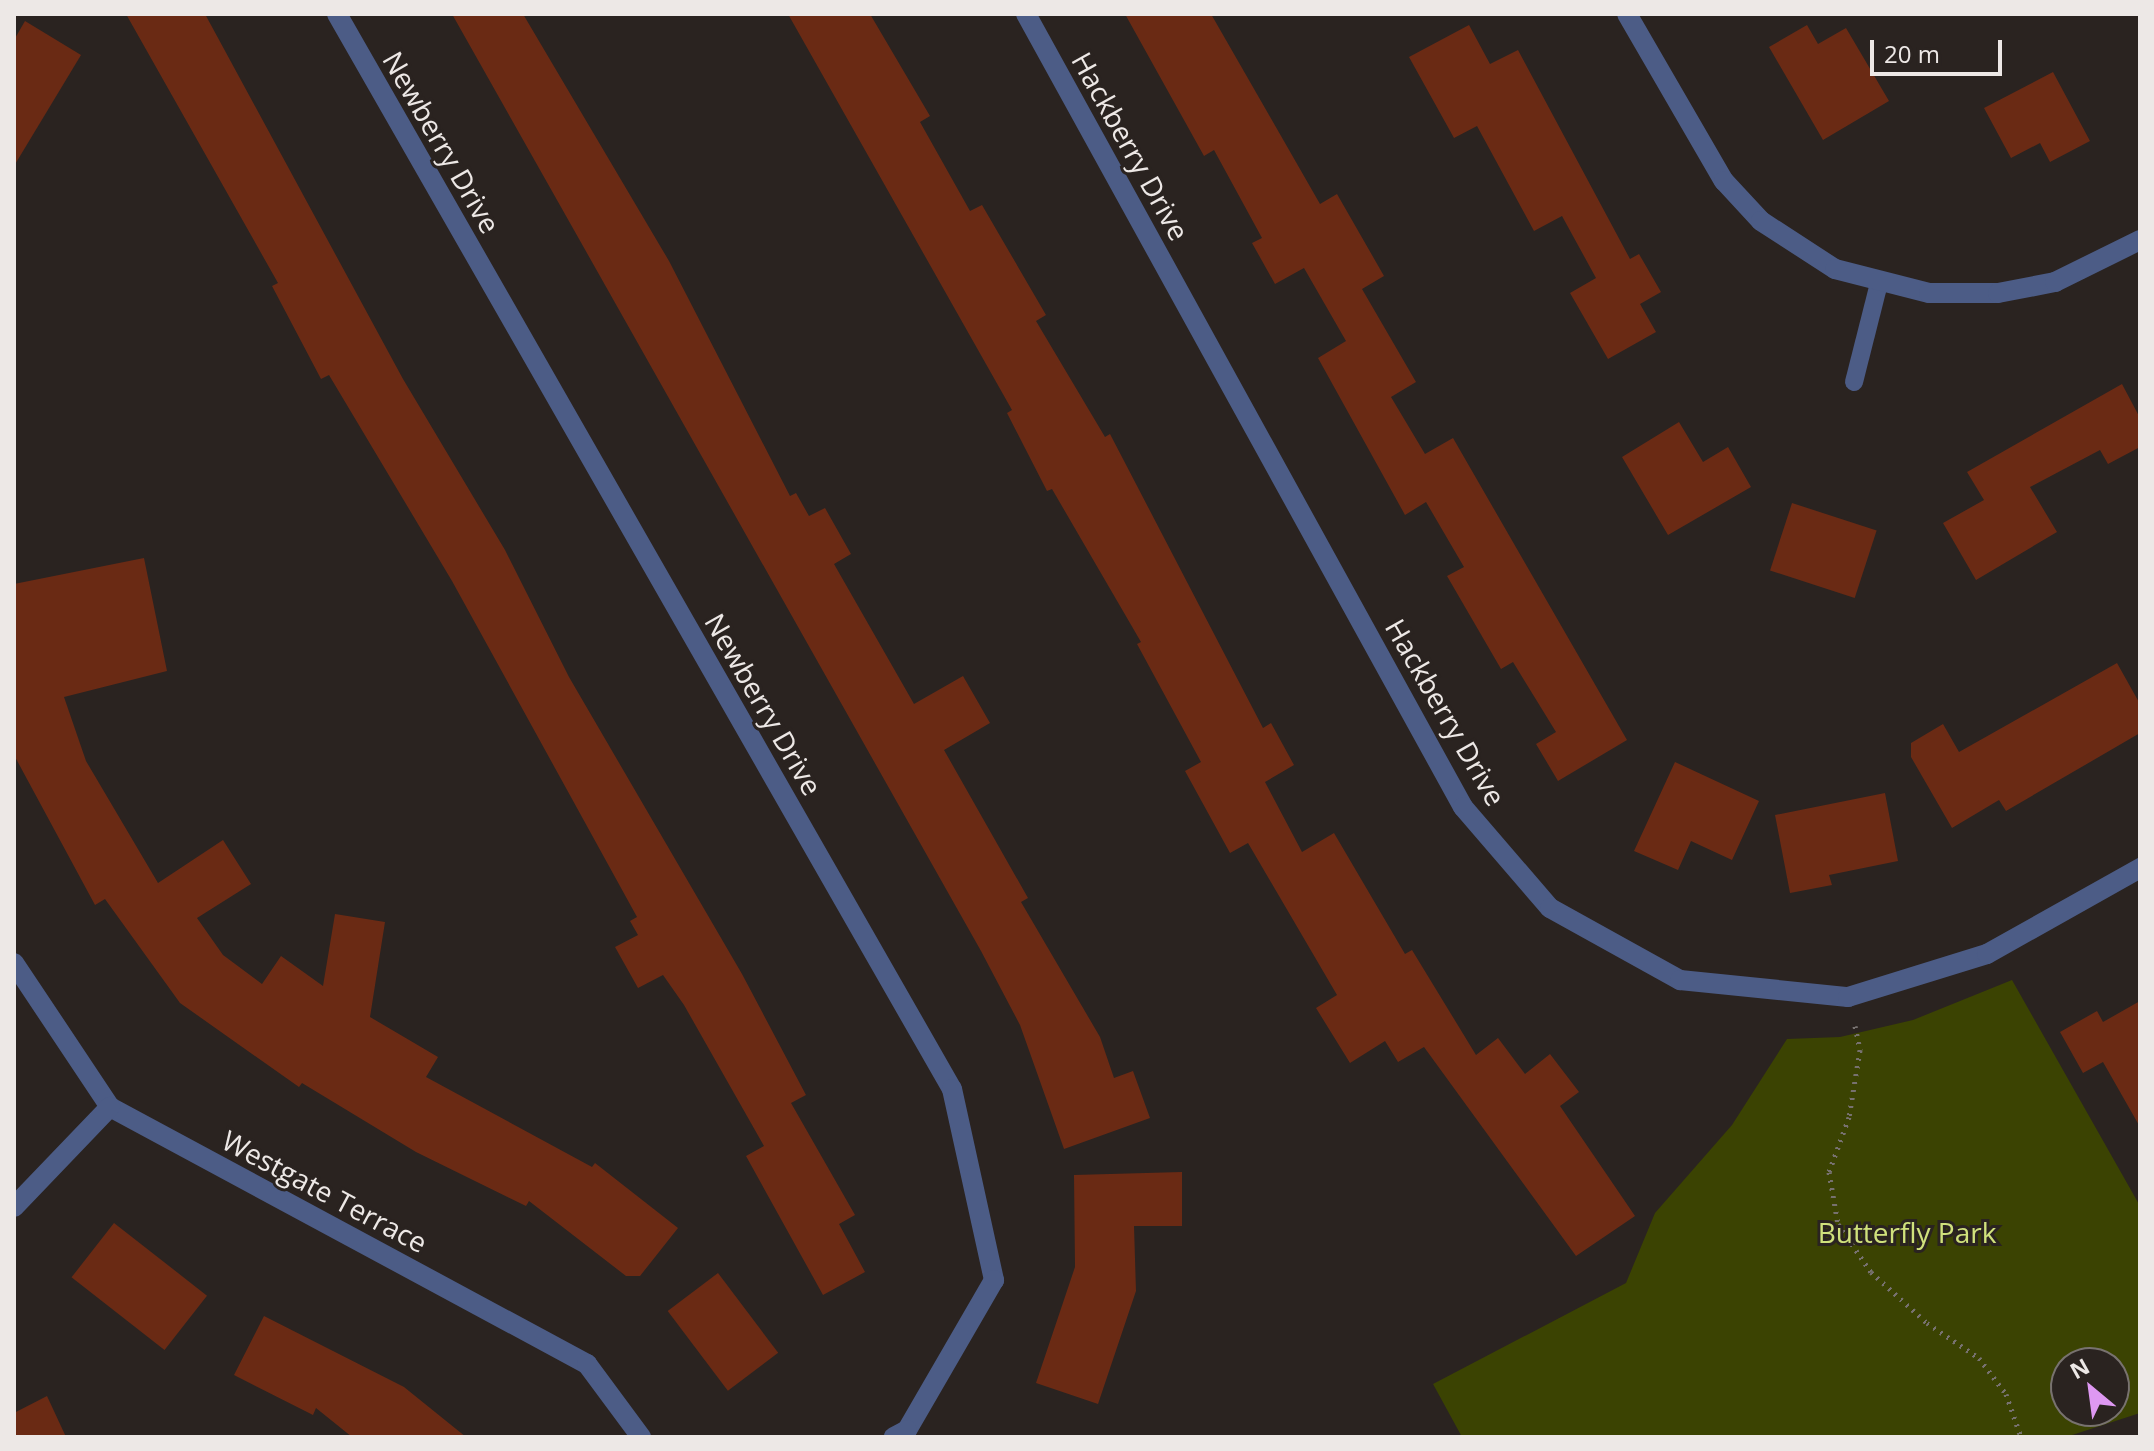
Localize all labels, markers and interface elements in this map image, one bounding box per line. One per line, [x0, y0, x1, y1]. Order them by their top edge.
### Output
scale bar [1874, 24, 2006, 74]
text: 20 m [1884, 37, 1940, 70]
street label: Newberry Drive [376, 45, 508, 239]
street label: Hackberry Drive [1065, 46, 1197, 246]
street label: Newberry Drive [698, 607, 830, 801]
street label: Hackberry Drive [1379, 613, 1513, 811]
street label: Westgate Terrace [217, 1123, 433, 1259]
park label: Butterfly Park [1818, 1215, 1996, 1249]
north arrow [2050, 1347, 2130, 1427]
text: N [2064, 1350, 2094, 1385]

